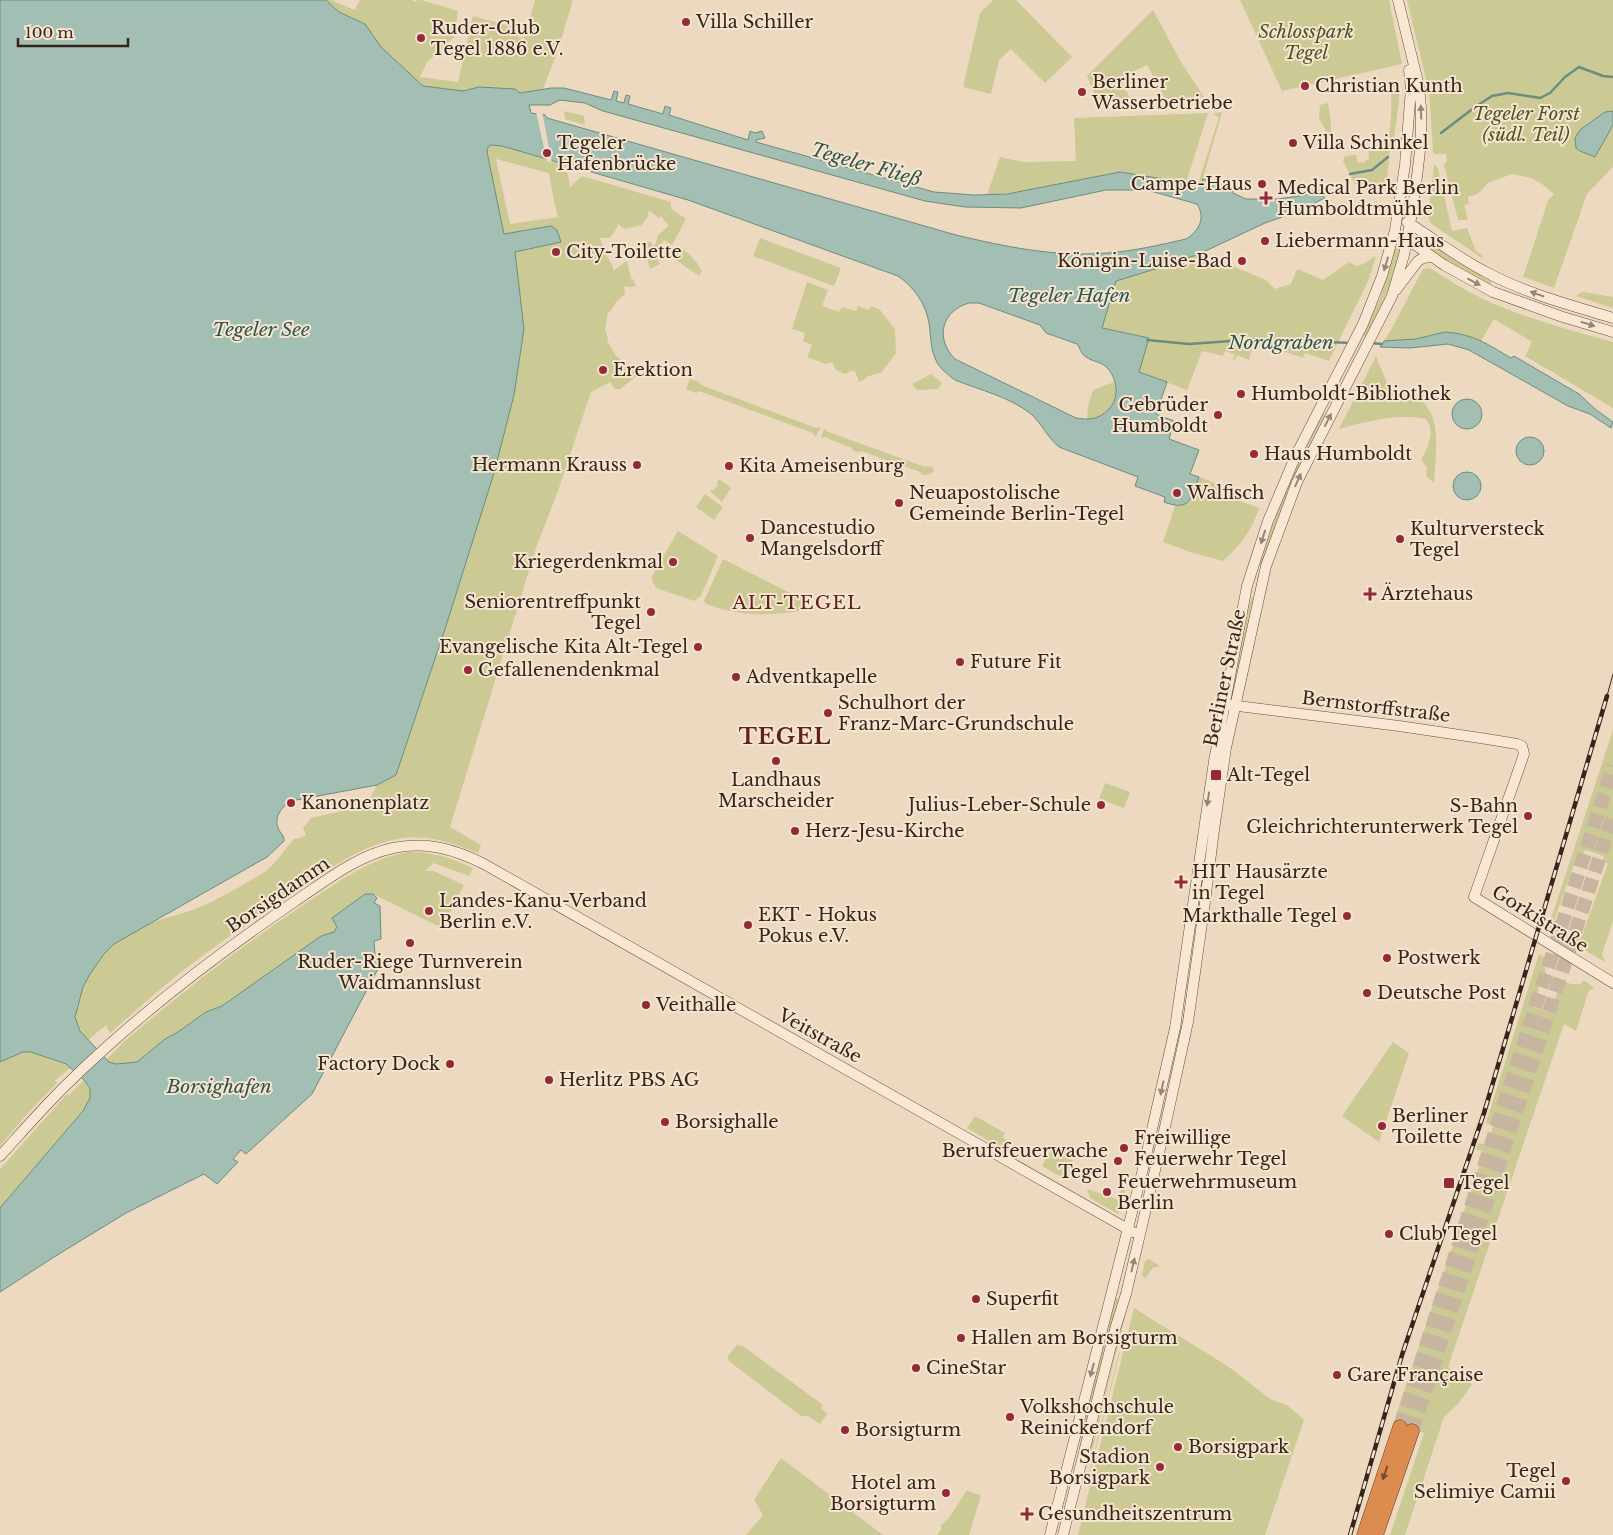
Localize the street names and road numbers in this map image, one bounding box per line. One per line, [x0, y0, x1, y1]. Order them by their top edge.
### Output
street label: Berliner Straße [1200, 607, 1250, 749]
street label: Bernstorffstraße [1300, 687, 1452, 727]
street label: Borsigdamm [222, 852, 334, 938]
street label: Gorkistraße [1488, 881, 1592, 957]
street label: Veitstraße [774, 1004, 866, 1068]

